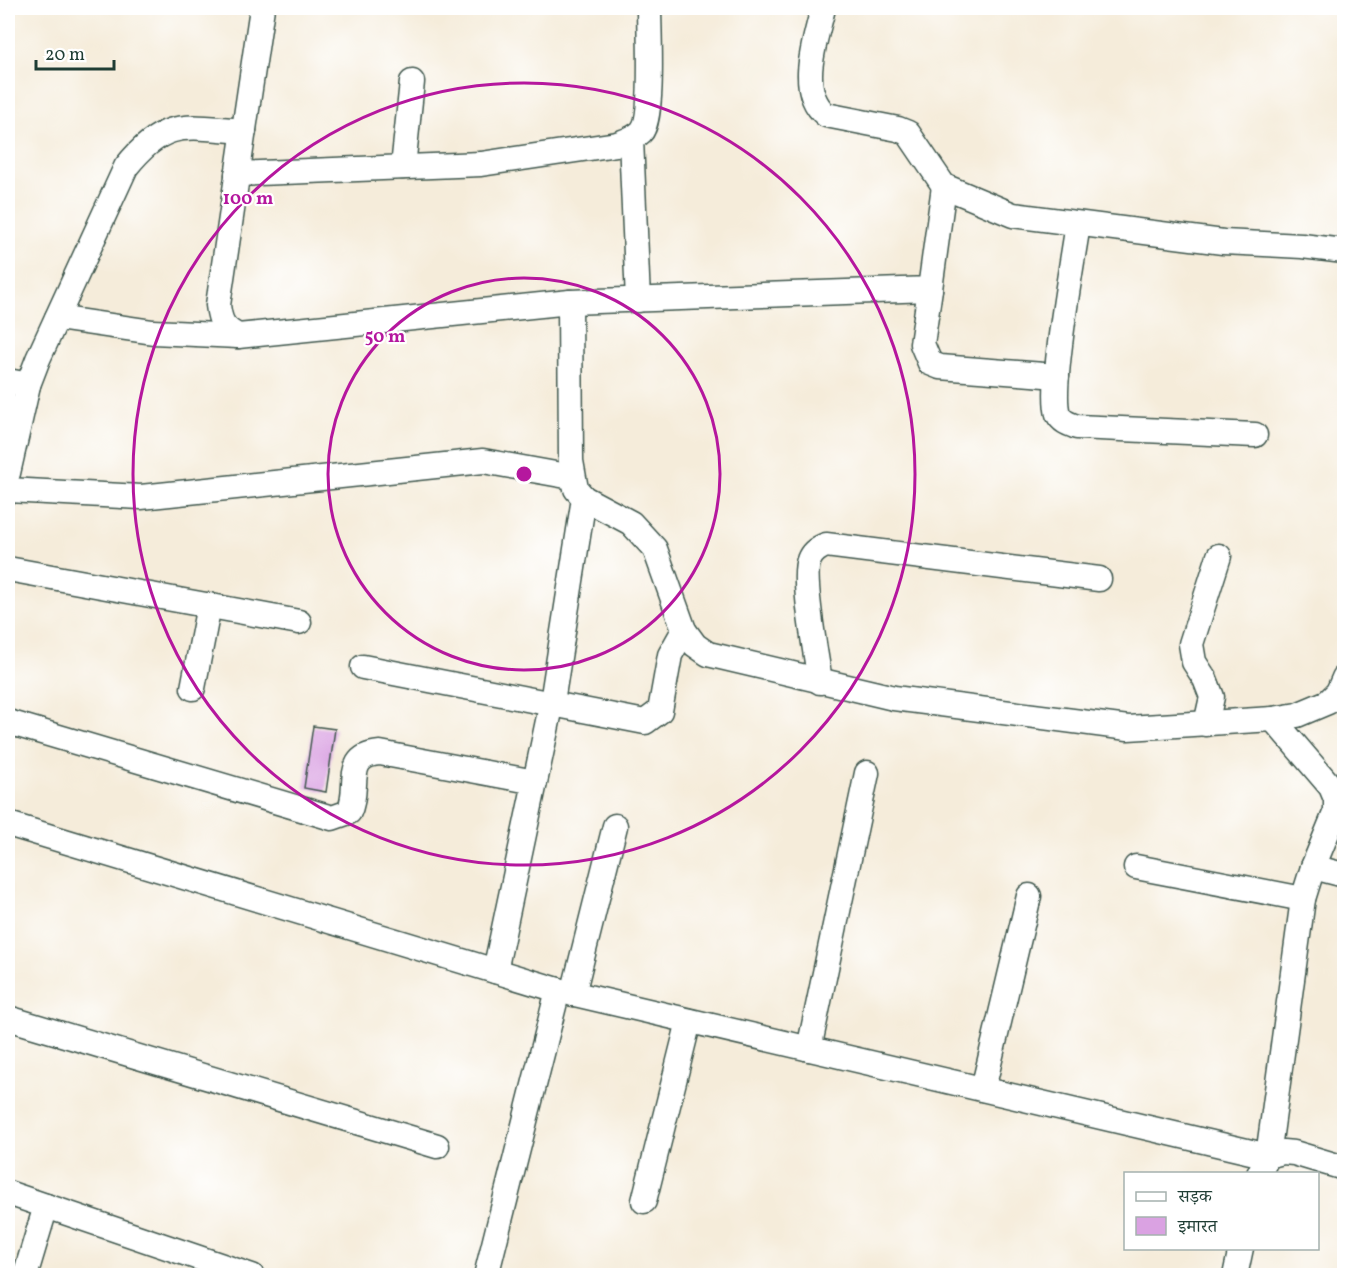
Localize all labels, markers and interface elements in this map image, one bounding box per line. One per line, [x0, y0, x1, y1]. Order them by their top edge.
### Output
scale bar [36, 33, 114, 71]
text: 20 m [45, 43, 85, 68]
text: 100 m [223, 187, 273, 212]
text: 50 m [365, 325, 405, 350]
centre of rings [514, 464, 534, 484]
legend [1124, 1172, 1319, 1250]
text: सड़क [1177, 1185, 1213, 1210]
text: इमारत [1177, 1215, 1218, 1240]

